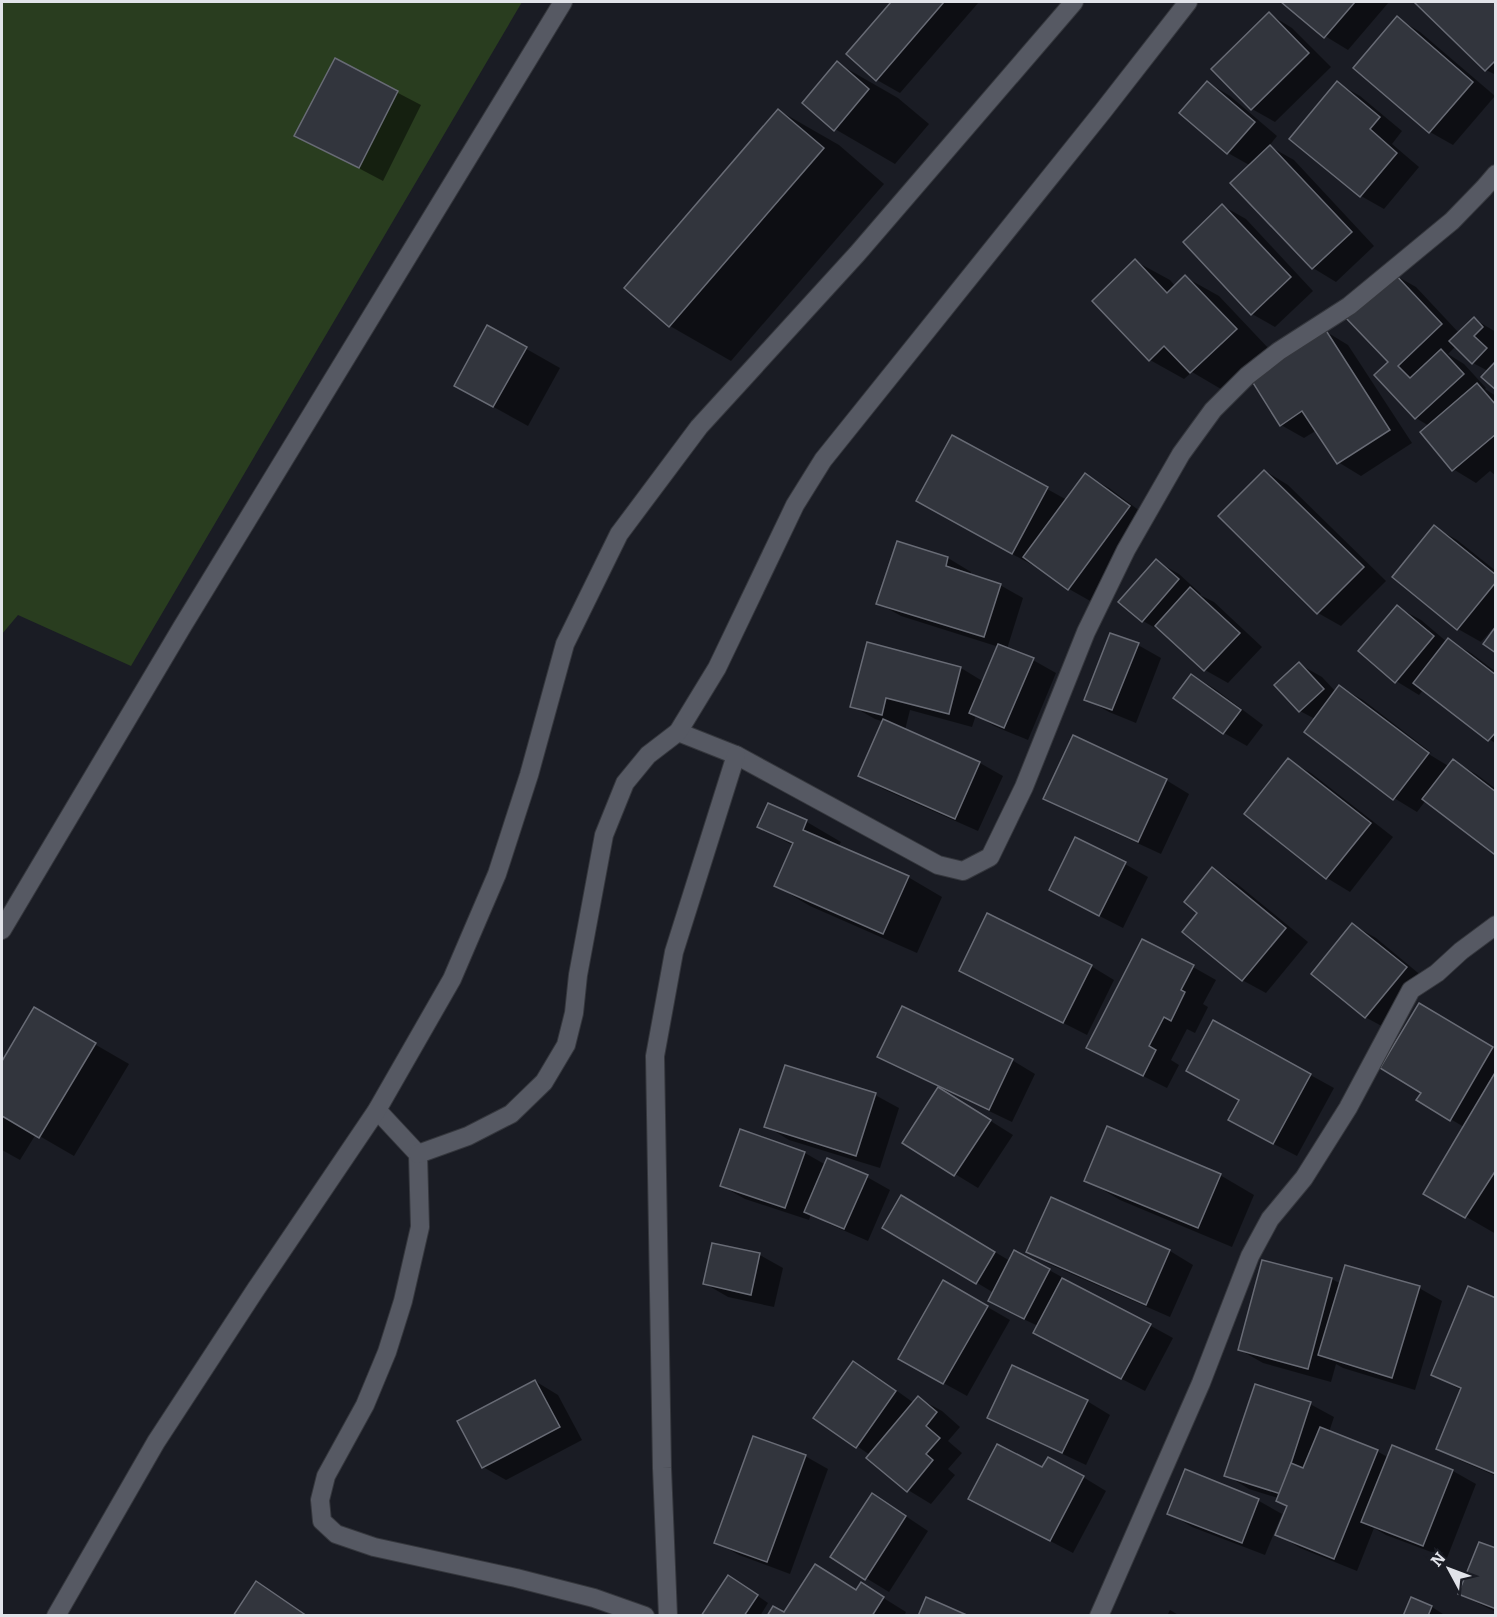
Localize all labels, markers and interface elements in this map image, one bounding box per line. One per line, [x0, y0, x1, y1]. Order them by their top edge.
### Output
north arrow [1419, 1539, 1479, 1599]
text: N [1427, 1549, 1449, 1570]

